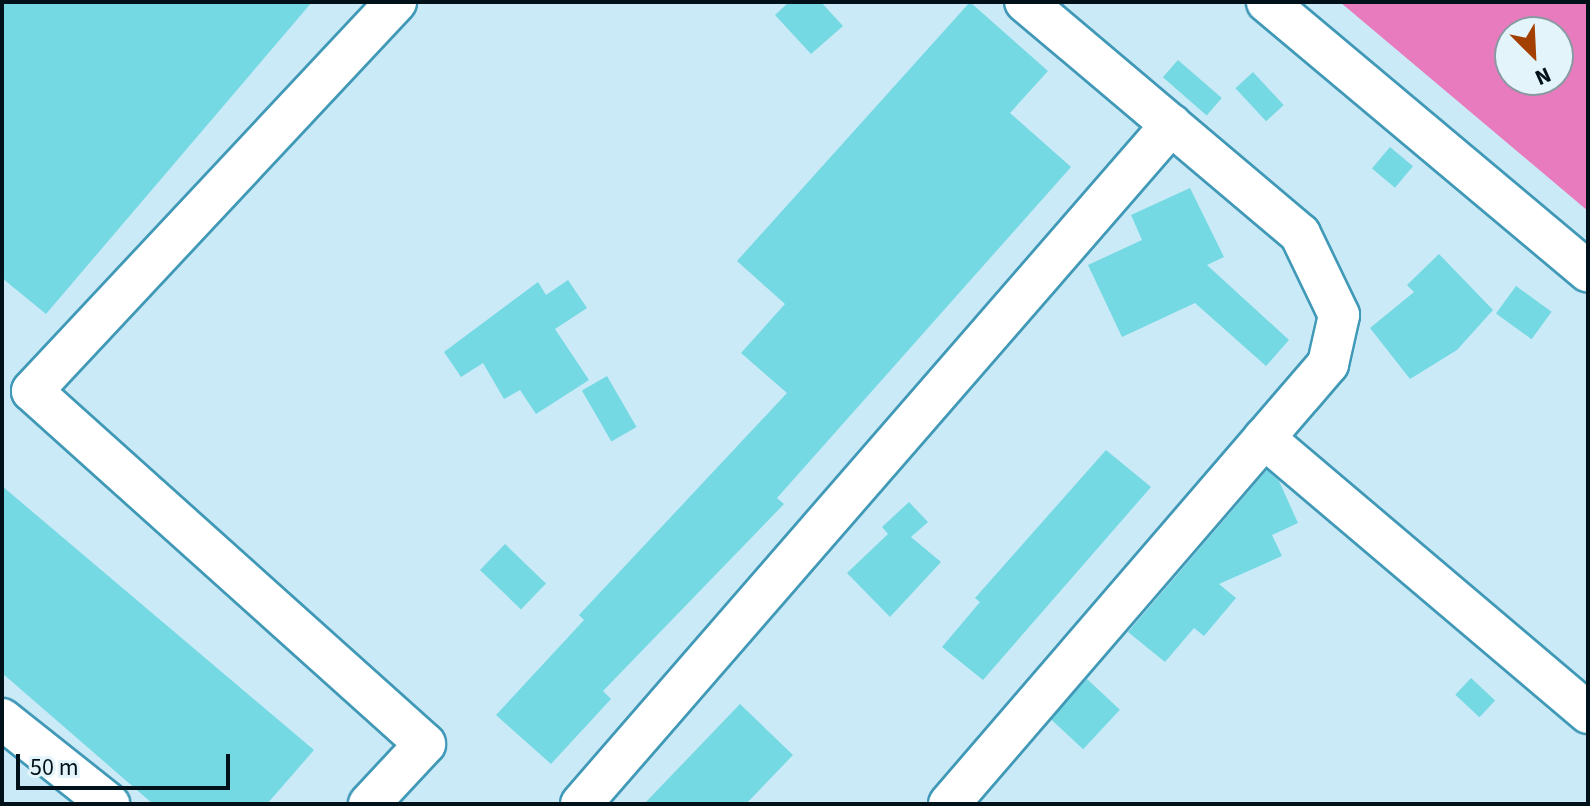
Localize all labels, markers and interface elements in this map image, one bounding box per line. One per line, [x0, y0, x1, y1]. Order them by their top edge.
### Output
north arrow [1494, 16, 1574, 96]
text: N [1530, 59, 1556, 94]
scale bar [20, 738, 234, 788]
text: 50 m [30, 750, 79, 785]

